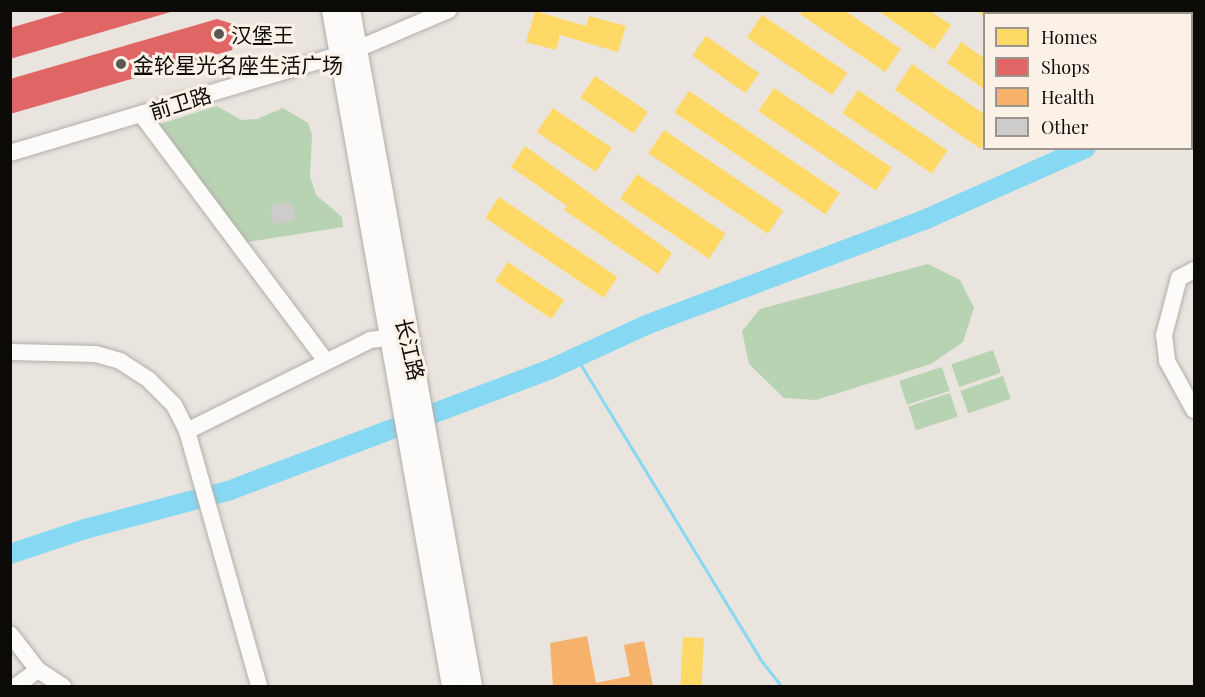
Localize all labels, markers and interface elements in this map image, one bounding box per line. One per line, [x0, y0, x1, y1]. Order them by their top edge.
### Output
legend [983, 12, 1193, 150]
place label: 汉堡王 [231, 21, 294, 47]
text: Homes [1041, 25, 1097, 49]
marker: 汉堡王 [212, 27, 226, 41]
place label: 金轮星光名座生活广场 [133, 51, 343, 77]
text: Shops [1041, 55, 1090, 79]
marker: 金轮星光名座生活广场 [114, 57, 128, 71]
street label: 前卫路 [146, 81, 214, 123]
text: Health [1041, 85, 1094, 109]
text: Other [1041, 115, 1088, 139]
street label: 长江路 [392, 315, 430, 383]

